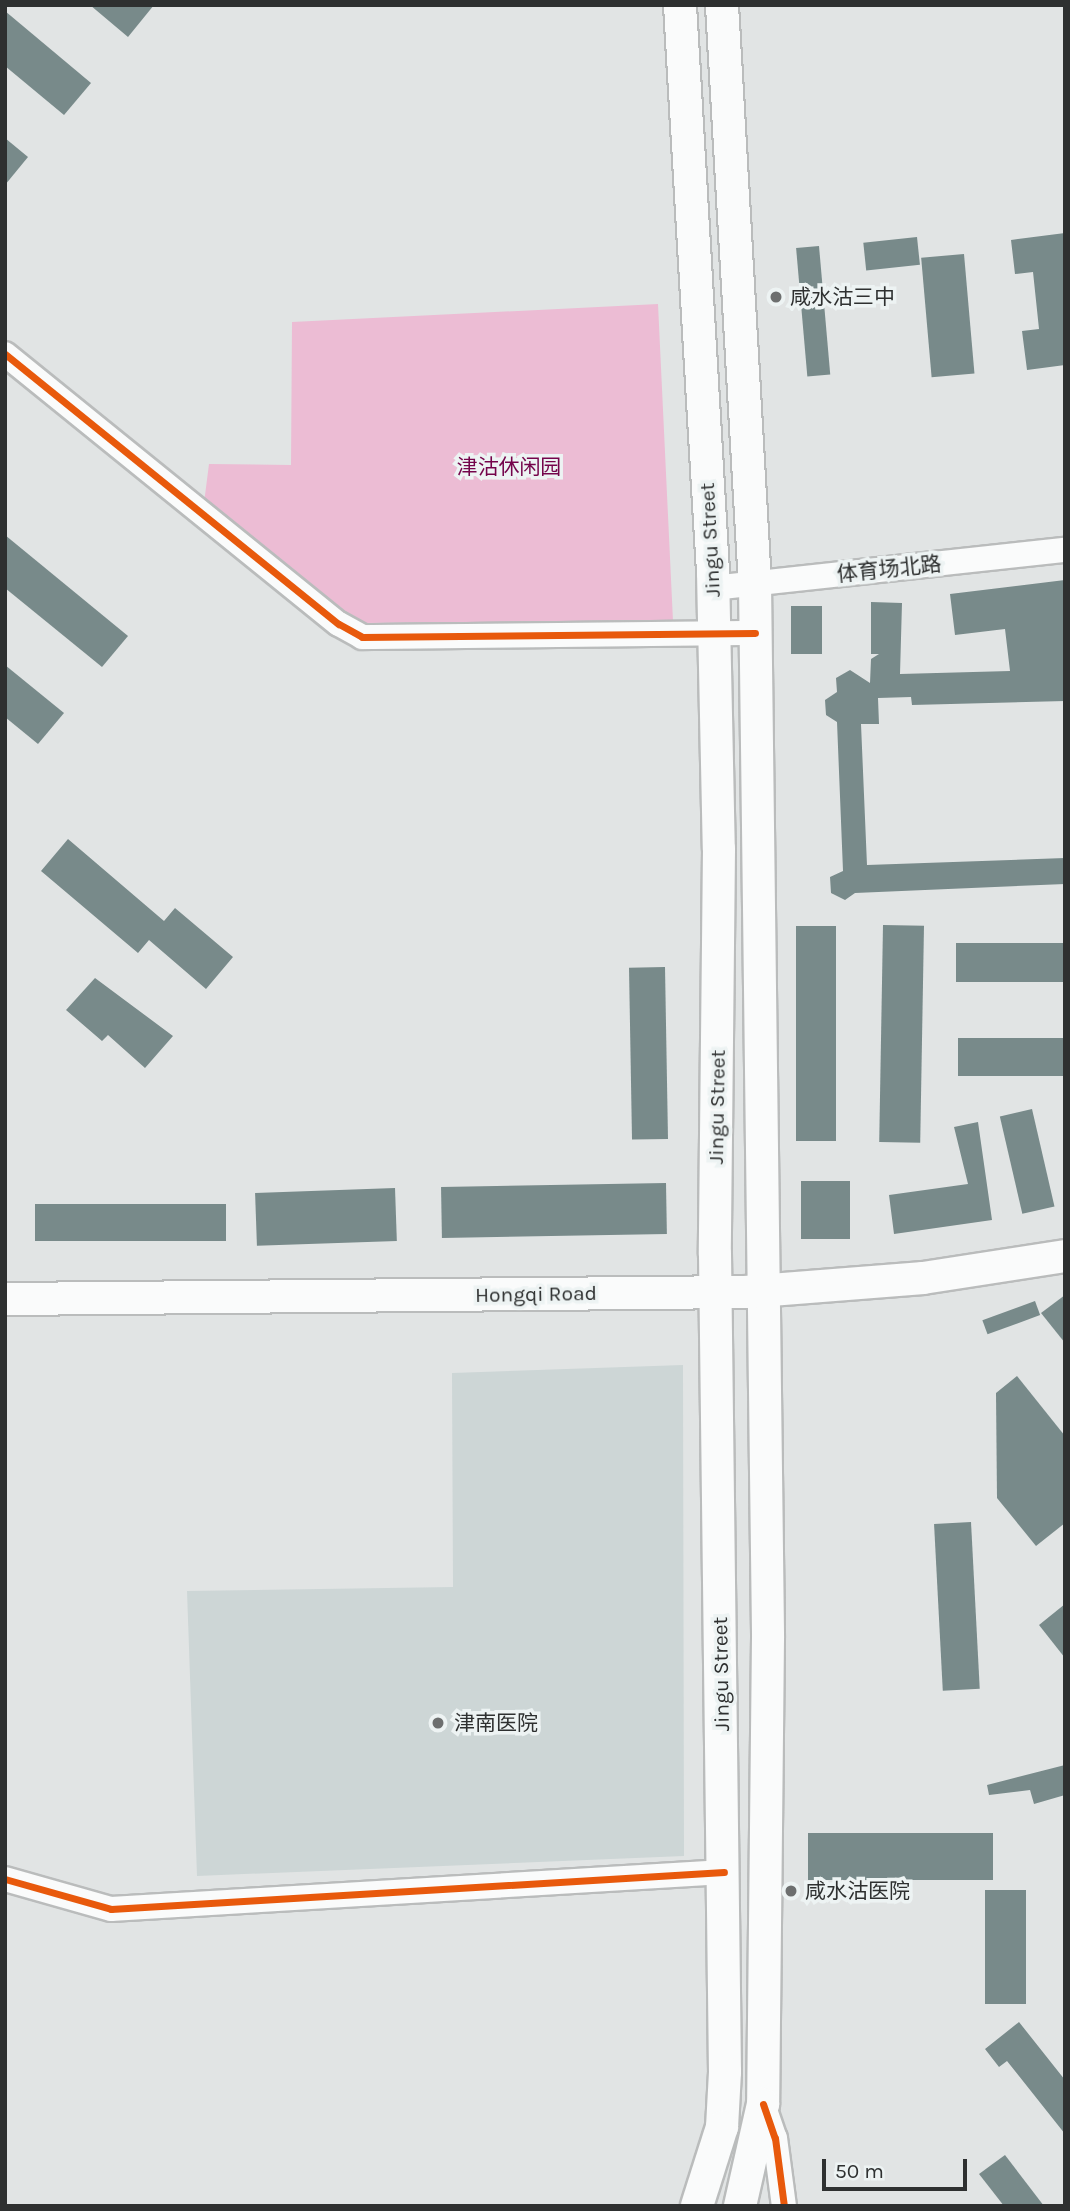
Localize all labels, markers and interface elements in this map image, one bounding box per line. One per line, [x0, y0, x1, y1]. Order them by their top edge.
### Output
place label: 咸水沽三中 [790, 284, 895, 310]
marker: 咸水沽三中 [768, 289, 784, 305]
park label: 津沽休闲园 [457, 454, 561, 480]
street label: Jingu Street [694, 482, 726, 598]
street label: 体育场北路 [835, 551, 943, 587]
street label: Jingu Street [703, 1049, 731, 1165]
street label: Hongqi Road [475, 1280, 597, 1308]
street label: Jingu Street [707, 1616, 735, 1732]
place label: 津南医院 [454, 1710, 538, 1736]
marker: 津南医院 [428, 1713, 448, 1733]
place label: 咸水沽医院 [805, 1878, 910, 1904]
marker: 咸水沽医院 [783, 1883, 799, 1899]
scale bar [825, 2144, 970, 2188]
text: 50 m [835, 2159, 884, 2183]

